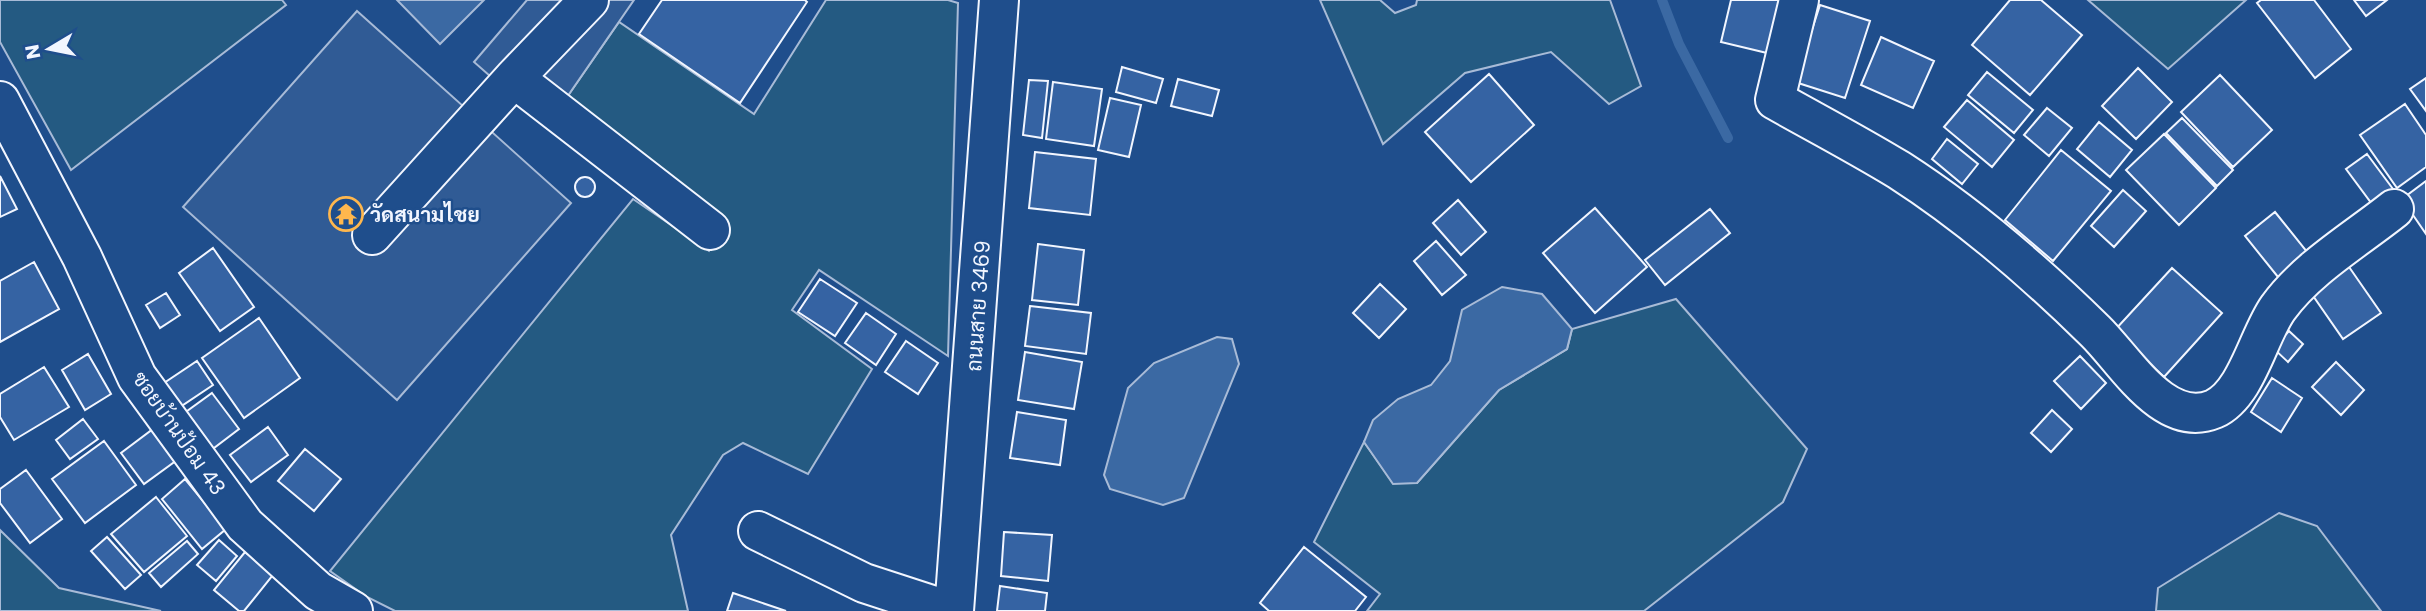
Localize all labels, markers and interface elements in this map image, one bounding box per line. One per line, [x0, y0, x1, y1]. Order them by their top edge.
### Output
north arrow [14, 14, 84, 84]
text: N [18, 42, 47, 61]
temple icon: วัดสนามไชย [327, 195, 365, 233]
place label: วัดสนามไชย [370, 200, 480, 229]
street label: ถนนสาย 3469 [959, 240, 997, 372]
street label: ซอยบ้านป้อม 43 [126, 365, 232, 501]

